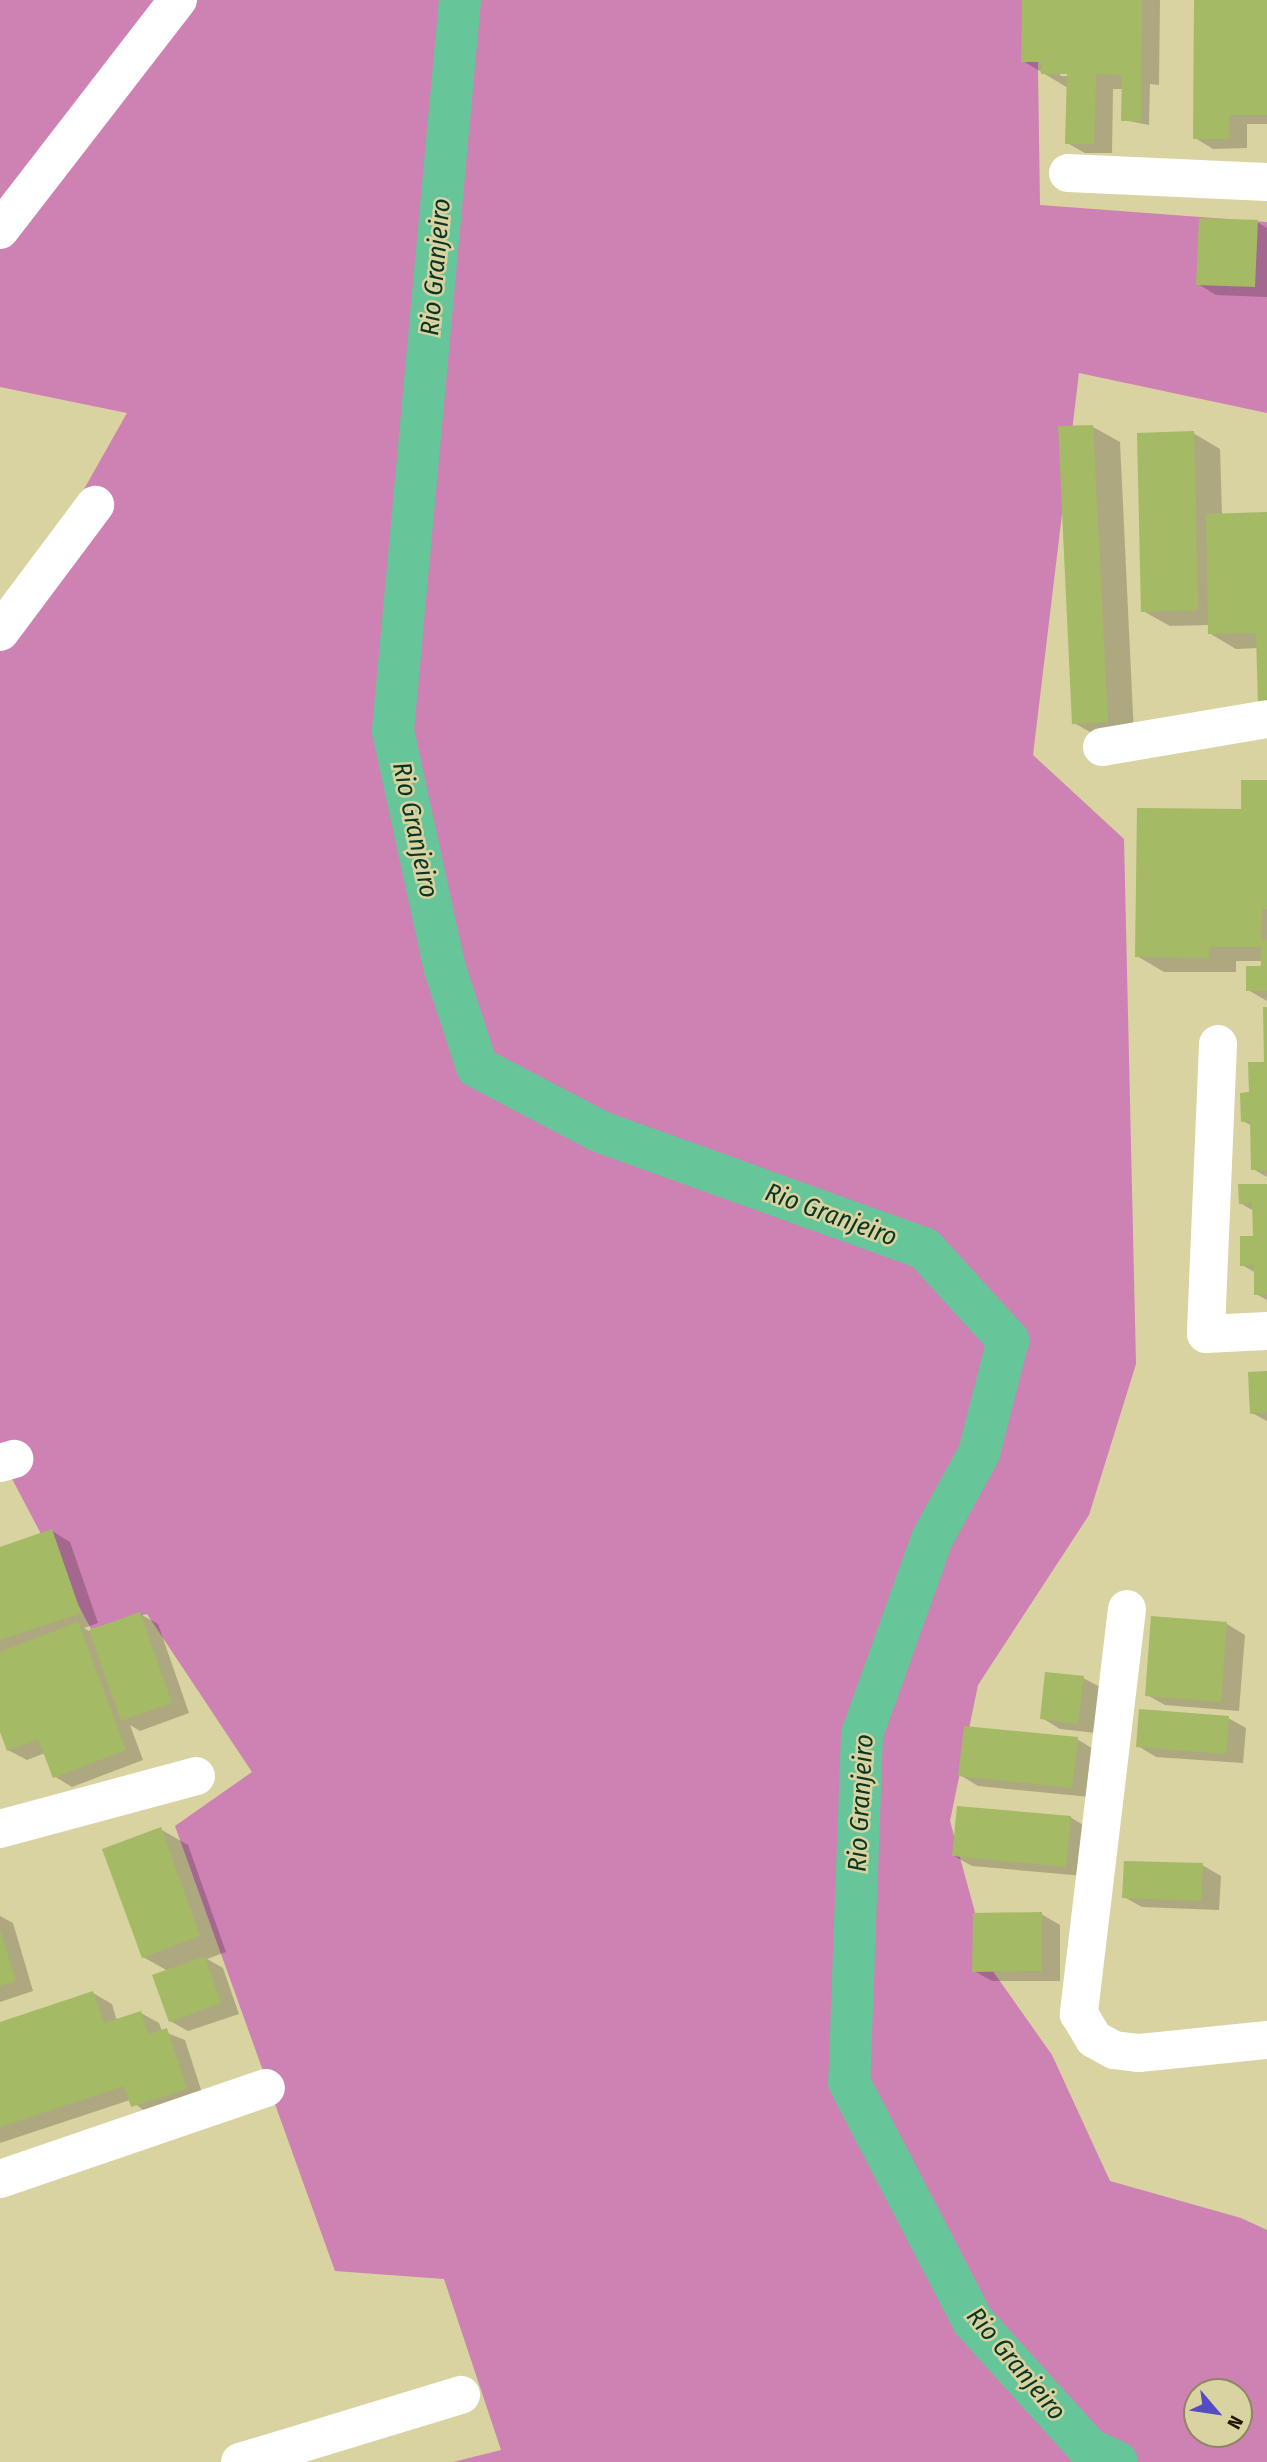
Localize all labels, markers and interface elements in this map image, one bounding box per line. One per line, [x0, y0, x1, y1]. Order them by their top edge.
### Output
water label: Rio Granjeiro [414, 197, 458, 337]
water label: Rio Granjeiro [385, 759, 445, 901]
water label: Rio Granjeiro [761, 1177, 901, 1253]
water label: Rio Granjeiro [842, 1733, 880, 1873]
water label: Rio Granjeiro [960, 2301, 1072, 2427]
north arrow [1183, 2378, 1253, 2448]
text: N [1222, 2412, 1248, 2433]

